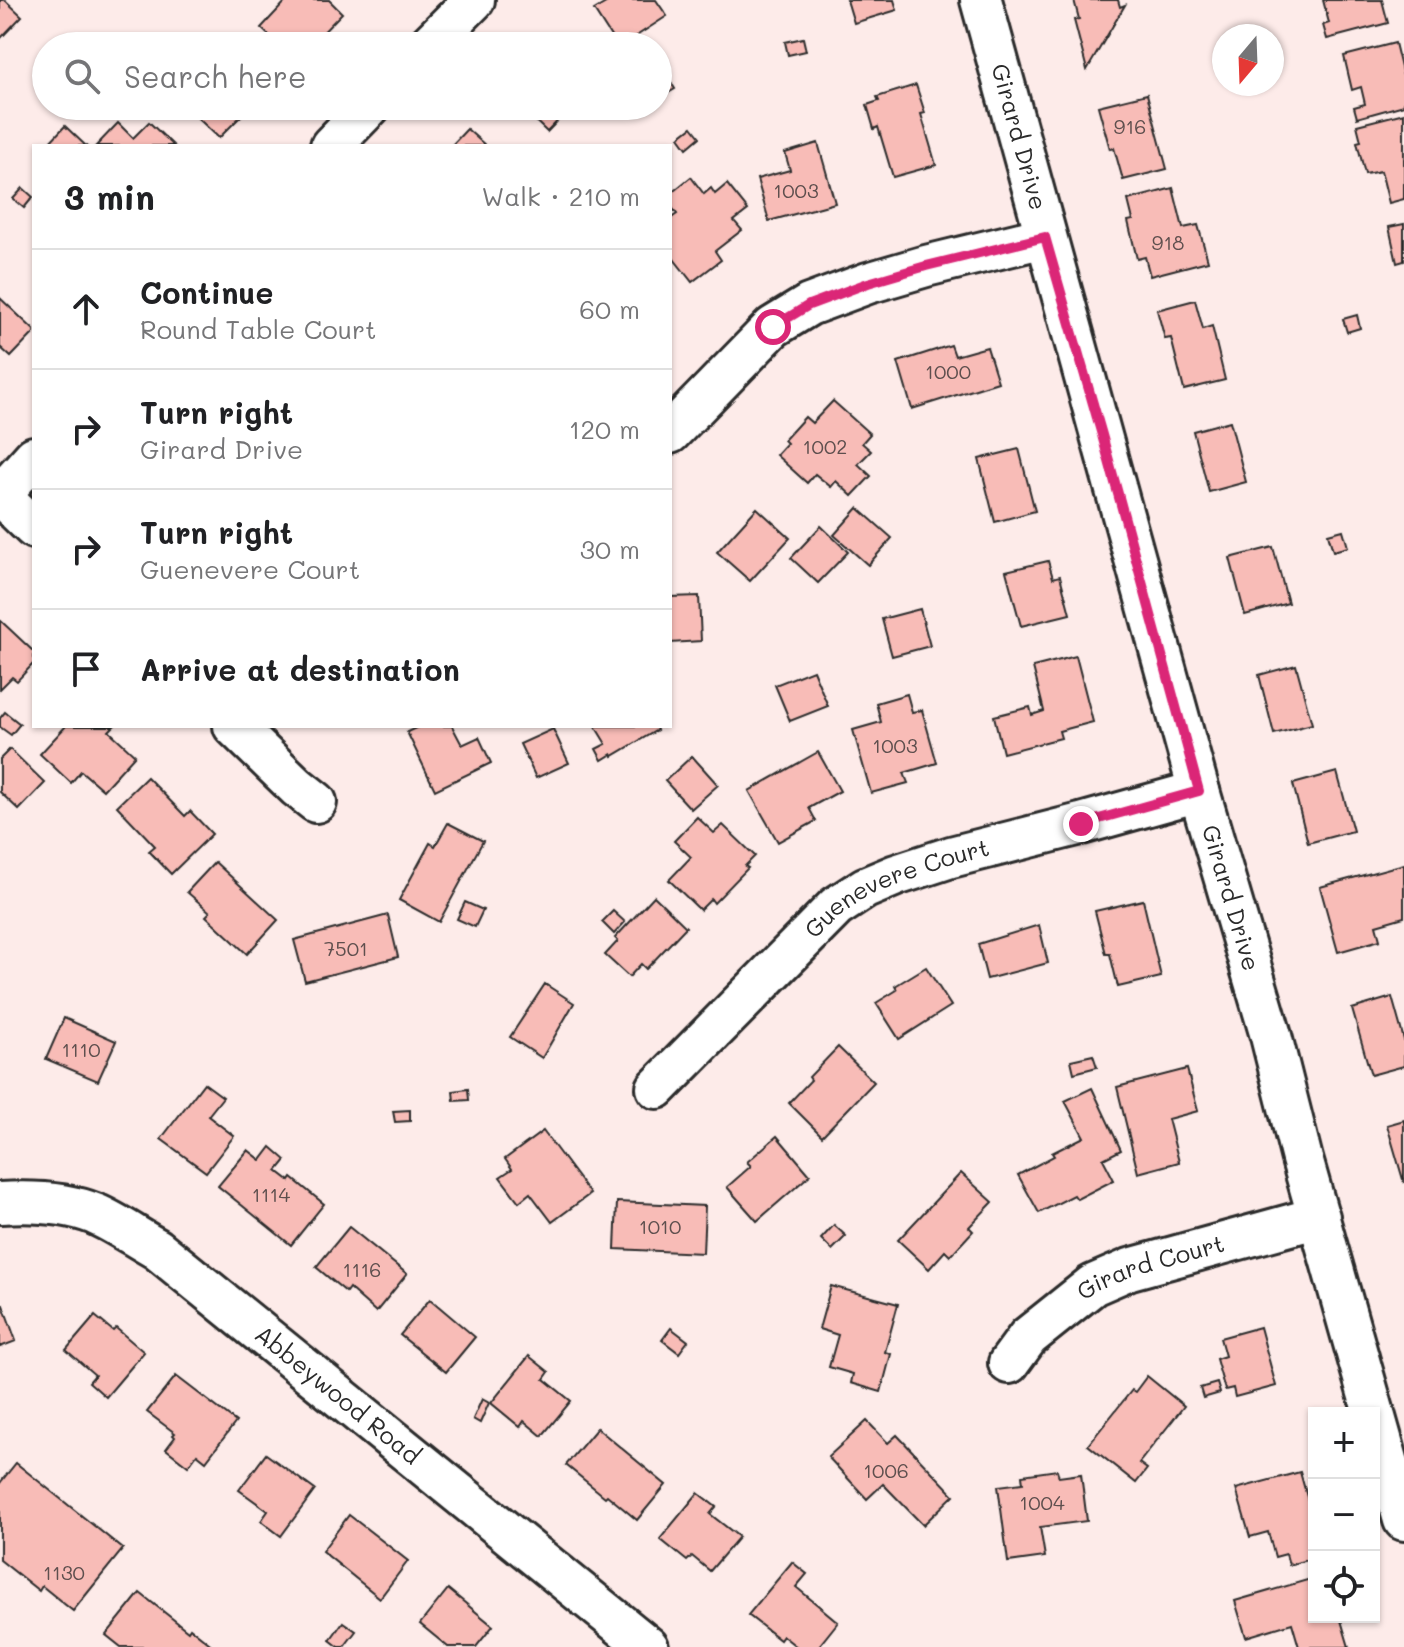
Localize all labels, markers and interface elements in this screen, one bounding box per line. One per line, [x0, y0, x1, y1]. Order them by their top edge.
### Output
north arrow [1212, 24, 1284, 96]
search box [32, 32, 672, 120]
icon: search [60, 54, 104, 98]
text: Search here [124, 56, 307, 96]
street label: Girard Drive [985, 60, 1055, 213]
house number: 916 [1114, 113, 1146, 139]
text: 3 min [64, 174, 155, 219]
house number: 1003 [773, 177, 819, 203]
text: Walk · 210 m [481, 179, 640, 213]
house number: 918 [1152, 229, 1184, 255]
text: Continue [140, 272, 273, 312]
icon: ahead [64, 287, 108, 331]
text: 60 m [579, 292, 640, 326]
route start [755, 309, 791, 345]
text: Round Table Court [140, 312, 376, 346]
house number: 1000 [925, 358, 971, 384]
text: Turn right [140, 392, 293, 432]
icon: right [64, 407, 108, 451]
text: 120 m [569, 412, 640, 446]
text: Girard Drive [140, 432, 303, 466]
house number: 1002 [803, 433, 847, 459]
text: Turn right [140, 512, 293, 552]
icon: right [64, 527, 108, 571]
text: 30 m [580, 532, 640, 566]
text: Guenevere Court [140, 552, 360, 586]
icon: arrive [64, 647, 108, 691]
text: Arrive at destination [140, 649, 460, 689]
house number: 1003 [872, 732, 918, 758]
route end [1063, 806, 1099, 842]
street label: Girard Drive [1196, 821, 1268, 974]
street label: Guenevere Court [797, 831, 992, 944]
house number: 7501 [324, 935, 368, 961]
house number: 1110 [61, 1036, 101, 1062]
house number: 1114 [252, 1181, 291, 1207]
house number: 1010 [639, 1213, 681, 1239]
street label: Girard Court [1069, 1227, 1228, 1306]
house number: 1116 [343, 1256, 381, 1282]
street label: Abbeywood Road [249, 1318, 428, 1471]
map controls [1308, 1407, 1380, 1623]
button: + [1308, 1407, 1380, 1479]
house number: 1006 [863, 1457, 909, 1483]
button: − [1308, 1479, 1380, 1551]
house number: 1004 [1019, 1489, 1065, 1515]
button: locate [1308, 1551, 1380, 1623]
house number: 1130 [43, 1559, 85, 1585]

